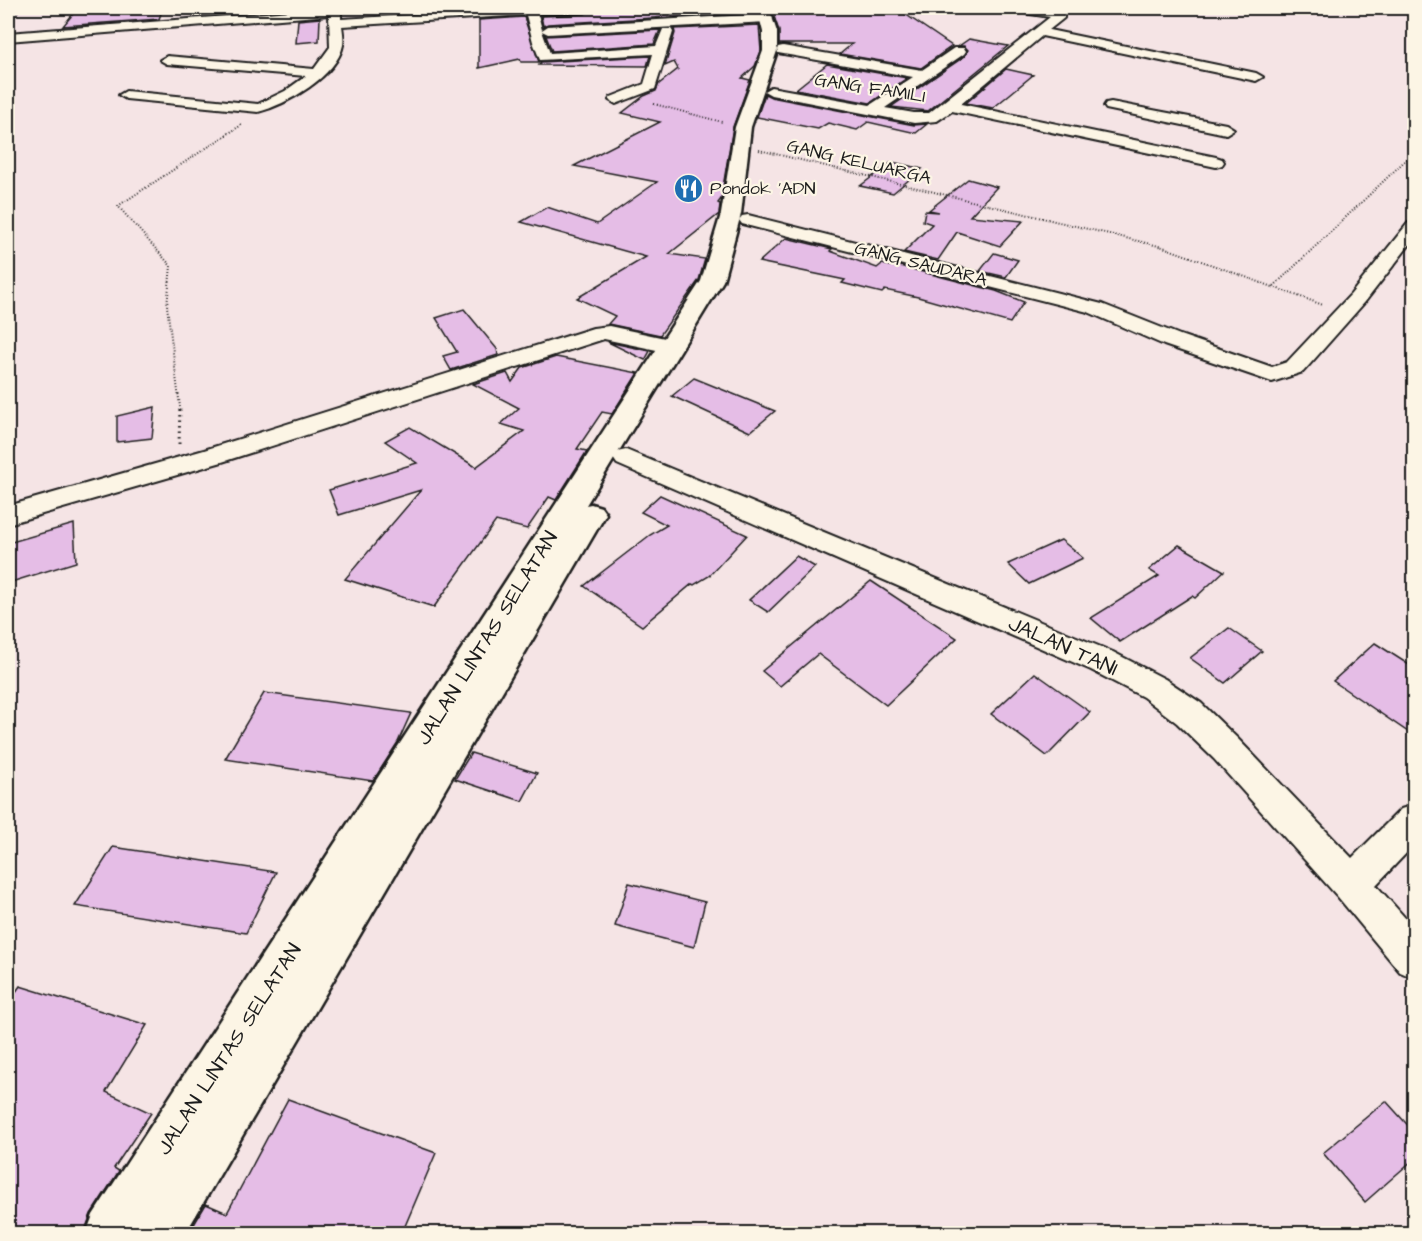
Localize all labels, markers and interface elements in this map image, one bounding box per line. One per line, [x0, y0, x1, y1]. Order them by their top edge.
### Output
street label: GANG FAMILI [813, 67, 927, 109]
street label: GANG KELUARGA [784, 133, 934, 191]
restaurant icon: Pondok 'ADN [673, 172, 705, 204]
place label: Pondok 'ADN [710, 176, 816, 201]
street label: GANG SAUDARA [852, 235, 990, 293]
street label: JALAN LINTAS SELATAN [409, 526, 565, 750]
street label: JALAN TANI [1004, 609, 1122, 683]
street label: JALAN LINTAS SELATAN [150, 937, 308, 1161]

